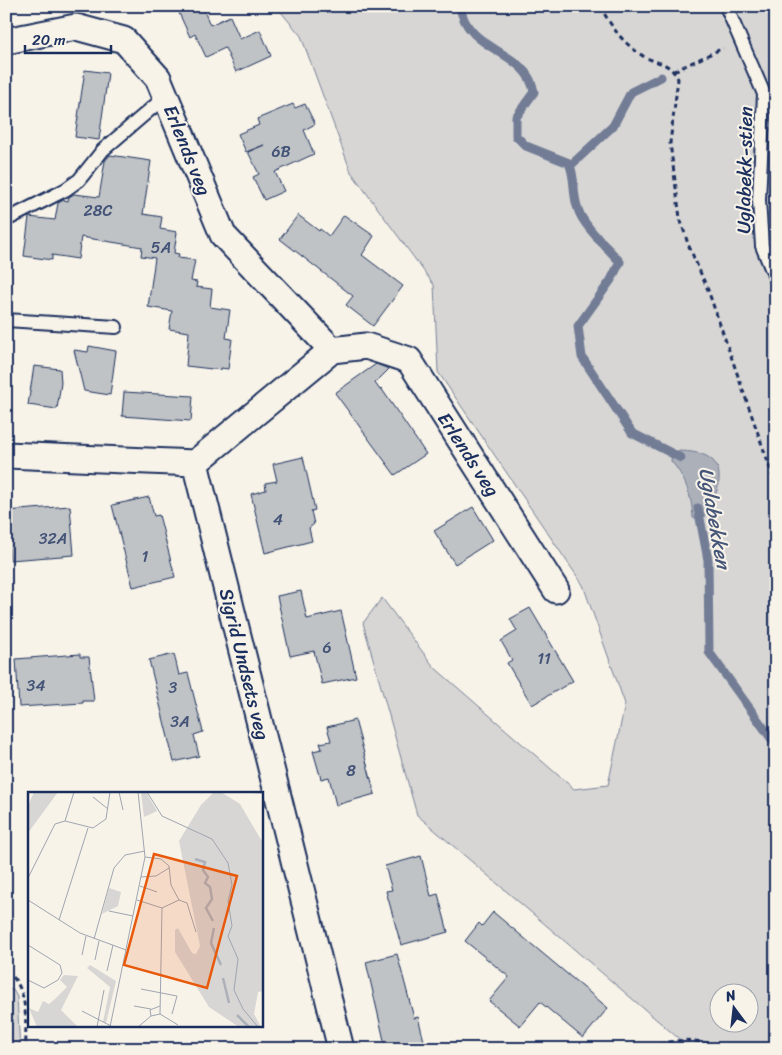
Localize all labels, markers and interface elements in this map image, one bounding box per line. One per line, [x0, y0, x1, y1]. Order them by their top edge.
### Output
scale bar [25, 22, 111, 54]
text: 20 m [32, 27, 66, 53]
street label: Erlends veg [154, 100, 221, 201]
street label: Uglabekk-stien [727, 106, 762, 234]
house number: 6B [271, 137, 291, 166]
house number: 28C [84, 196, 112, 225]
house number: 5A [151, 233, 171, 262]
street label: Erlends veg [429, 405, 509, 504]
water label: Uglabekken [688, 465, 741, 573]
house number: 4 [273, 505, 283, 534]
house number: 32A [39, 524, 67, 553]
house number: 1 [142, 542, 149, 571]
street label: Sigrid Undsets veg [210, 585, 279, 744]
house number: 6 [322, 633, 332, 662]
house number: 11 [537, 644, 551, 673]
house number: 34 [27, 671, 45, 700]
house number: 3 [169, 673, 178, 702]
house number: 3A [170, 707, 190, 736]
house number: 8 [346, 756, 356, 785]
inset map [28, 792, 262, 1028]
north arrow [710, 982, 760, 1032]
text: N [722, 983, 739, 1010]

